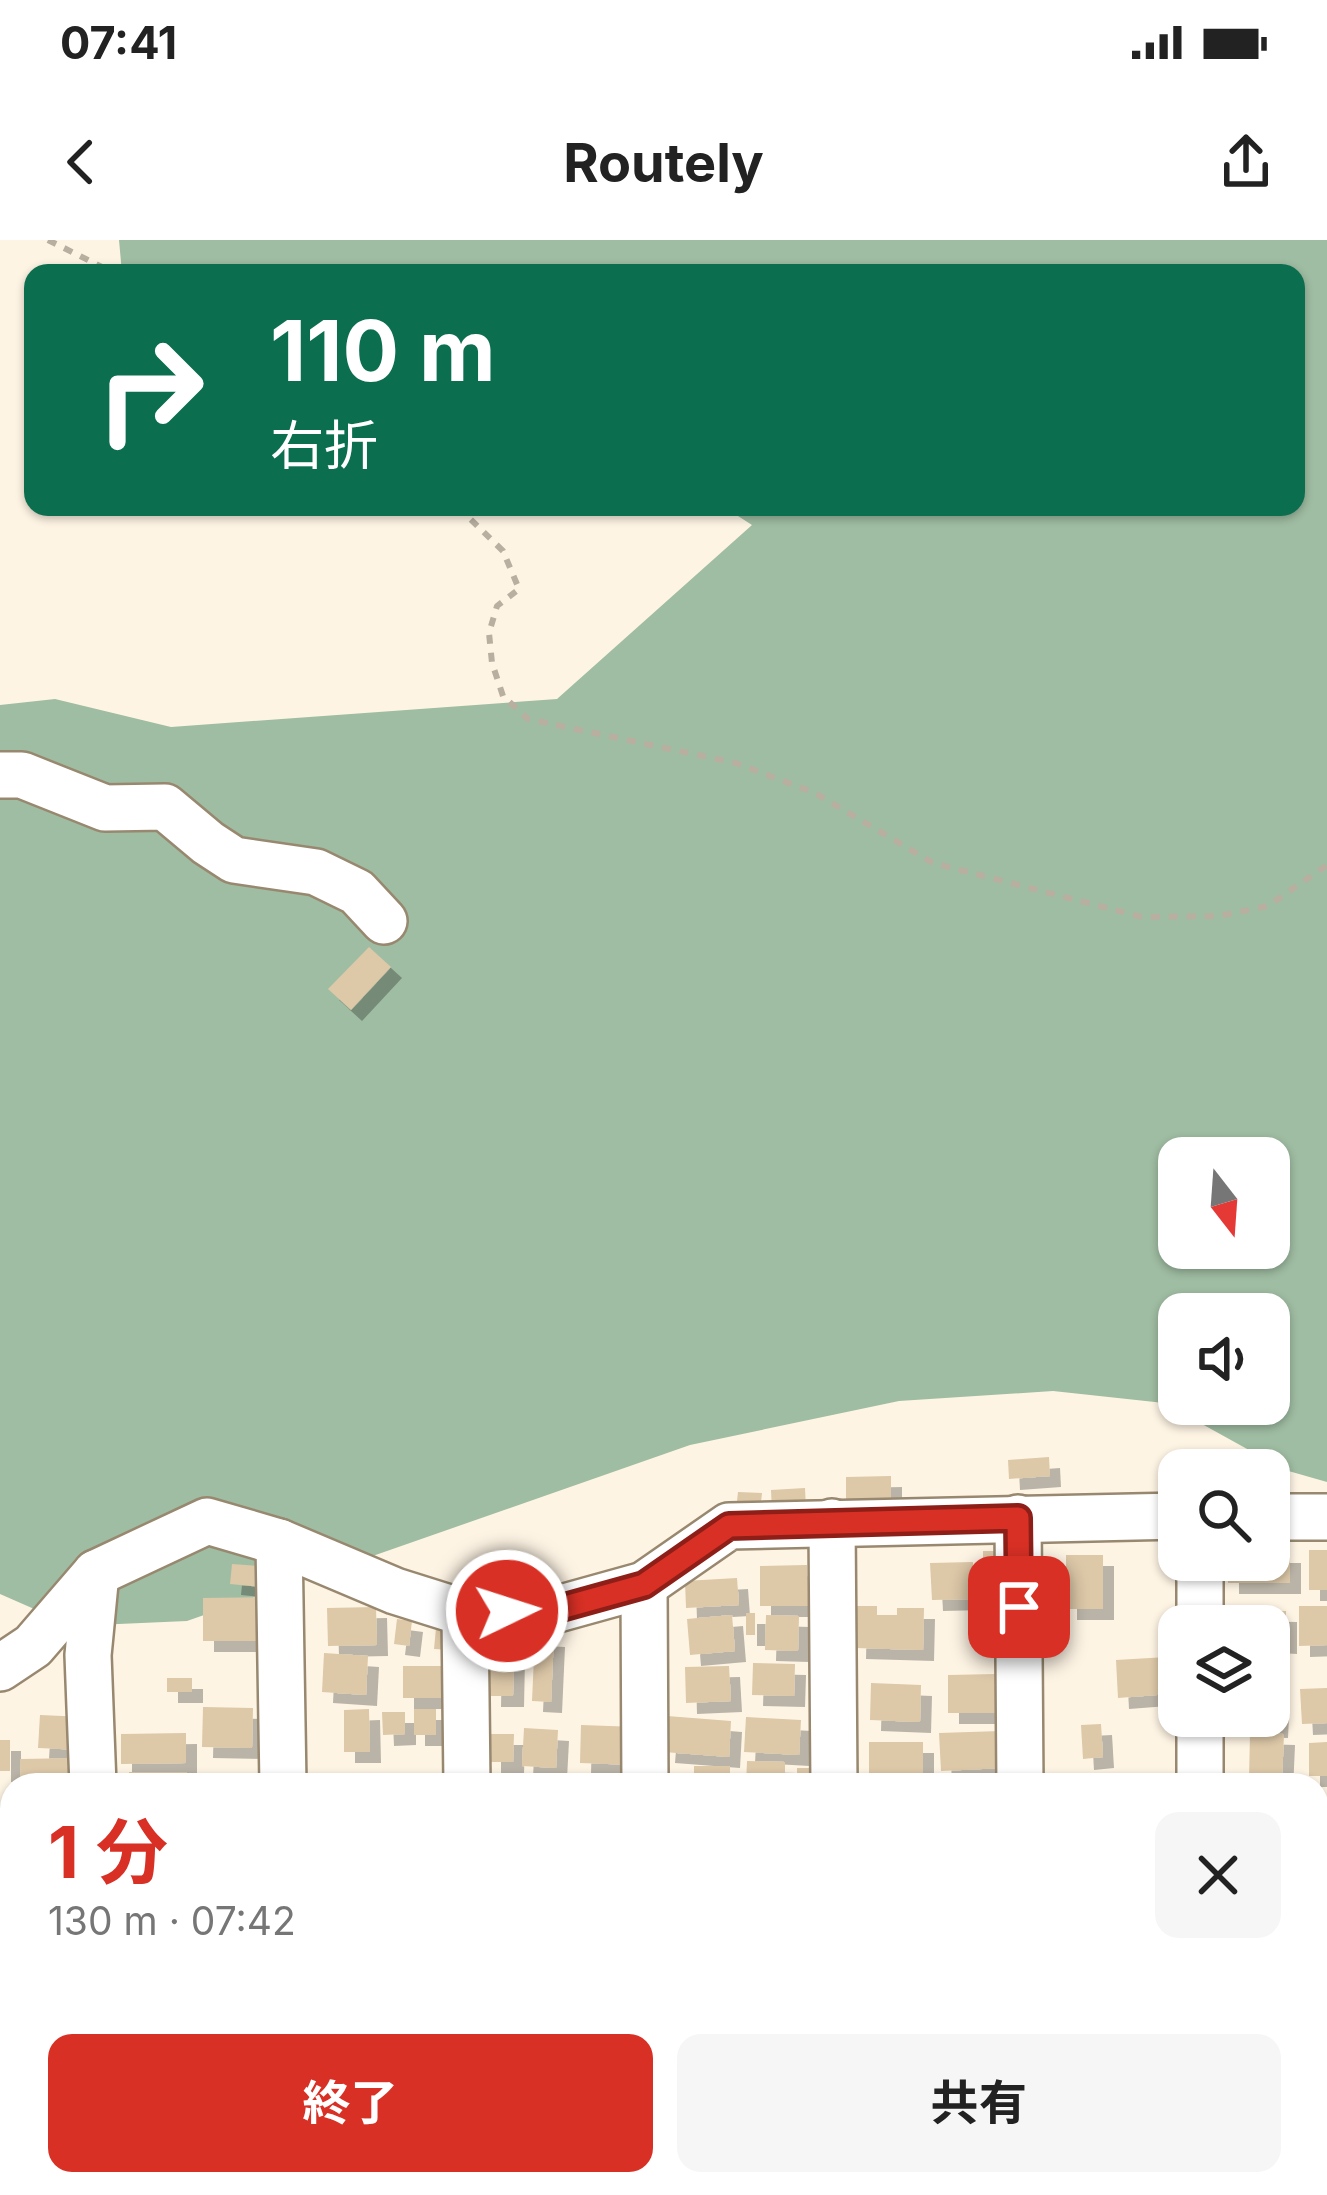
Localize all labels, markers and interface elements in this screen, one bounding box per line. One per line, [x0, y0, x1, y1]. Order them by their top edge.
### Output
text: 07:41 [60, 15, 177, 70]
icon: back [48, 129, 114, 195]
icon: share [1213, 129, 1279, 195]
text: Routely [563, 130, 764, 195]
text: 110 m [270, 300, 496, 401]
icon: right [72, 312, 228, 468]
text: 右折 [270, 413, 378, 478]
north arrow [1158, 1137, 1290, 1269]
map controls [1158, 1137, 1290, 1737]
button: sound [1158, 1293, 1290, 1425]
button: search [1158, 1449, 1290, 1581]
position arrow [444, 1548, 570, 1674]
pin [968, 1556, 1070, 1658]
icon: arrive [986, 1574, 1052, 1640]
button: layers [1158, 1605, 1290, 1737]
text: 1 分 [48, 1808, 168, 1895]
button: close [1155, 1812, 1281, 1938]
text: 130 m · 07:42 [48, 1897, 296, 1944]
button: 終了 [48, 2034, 653, 2172]
button: 共有 [677, 2034, 1281, 2172]

